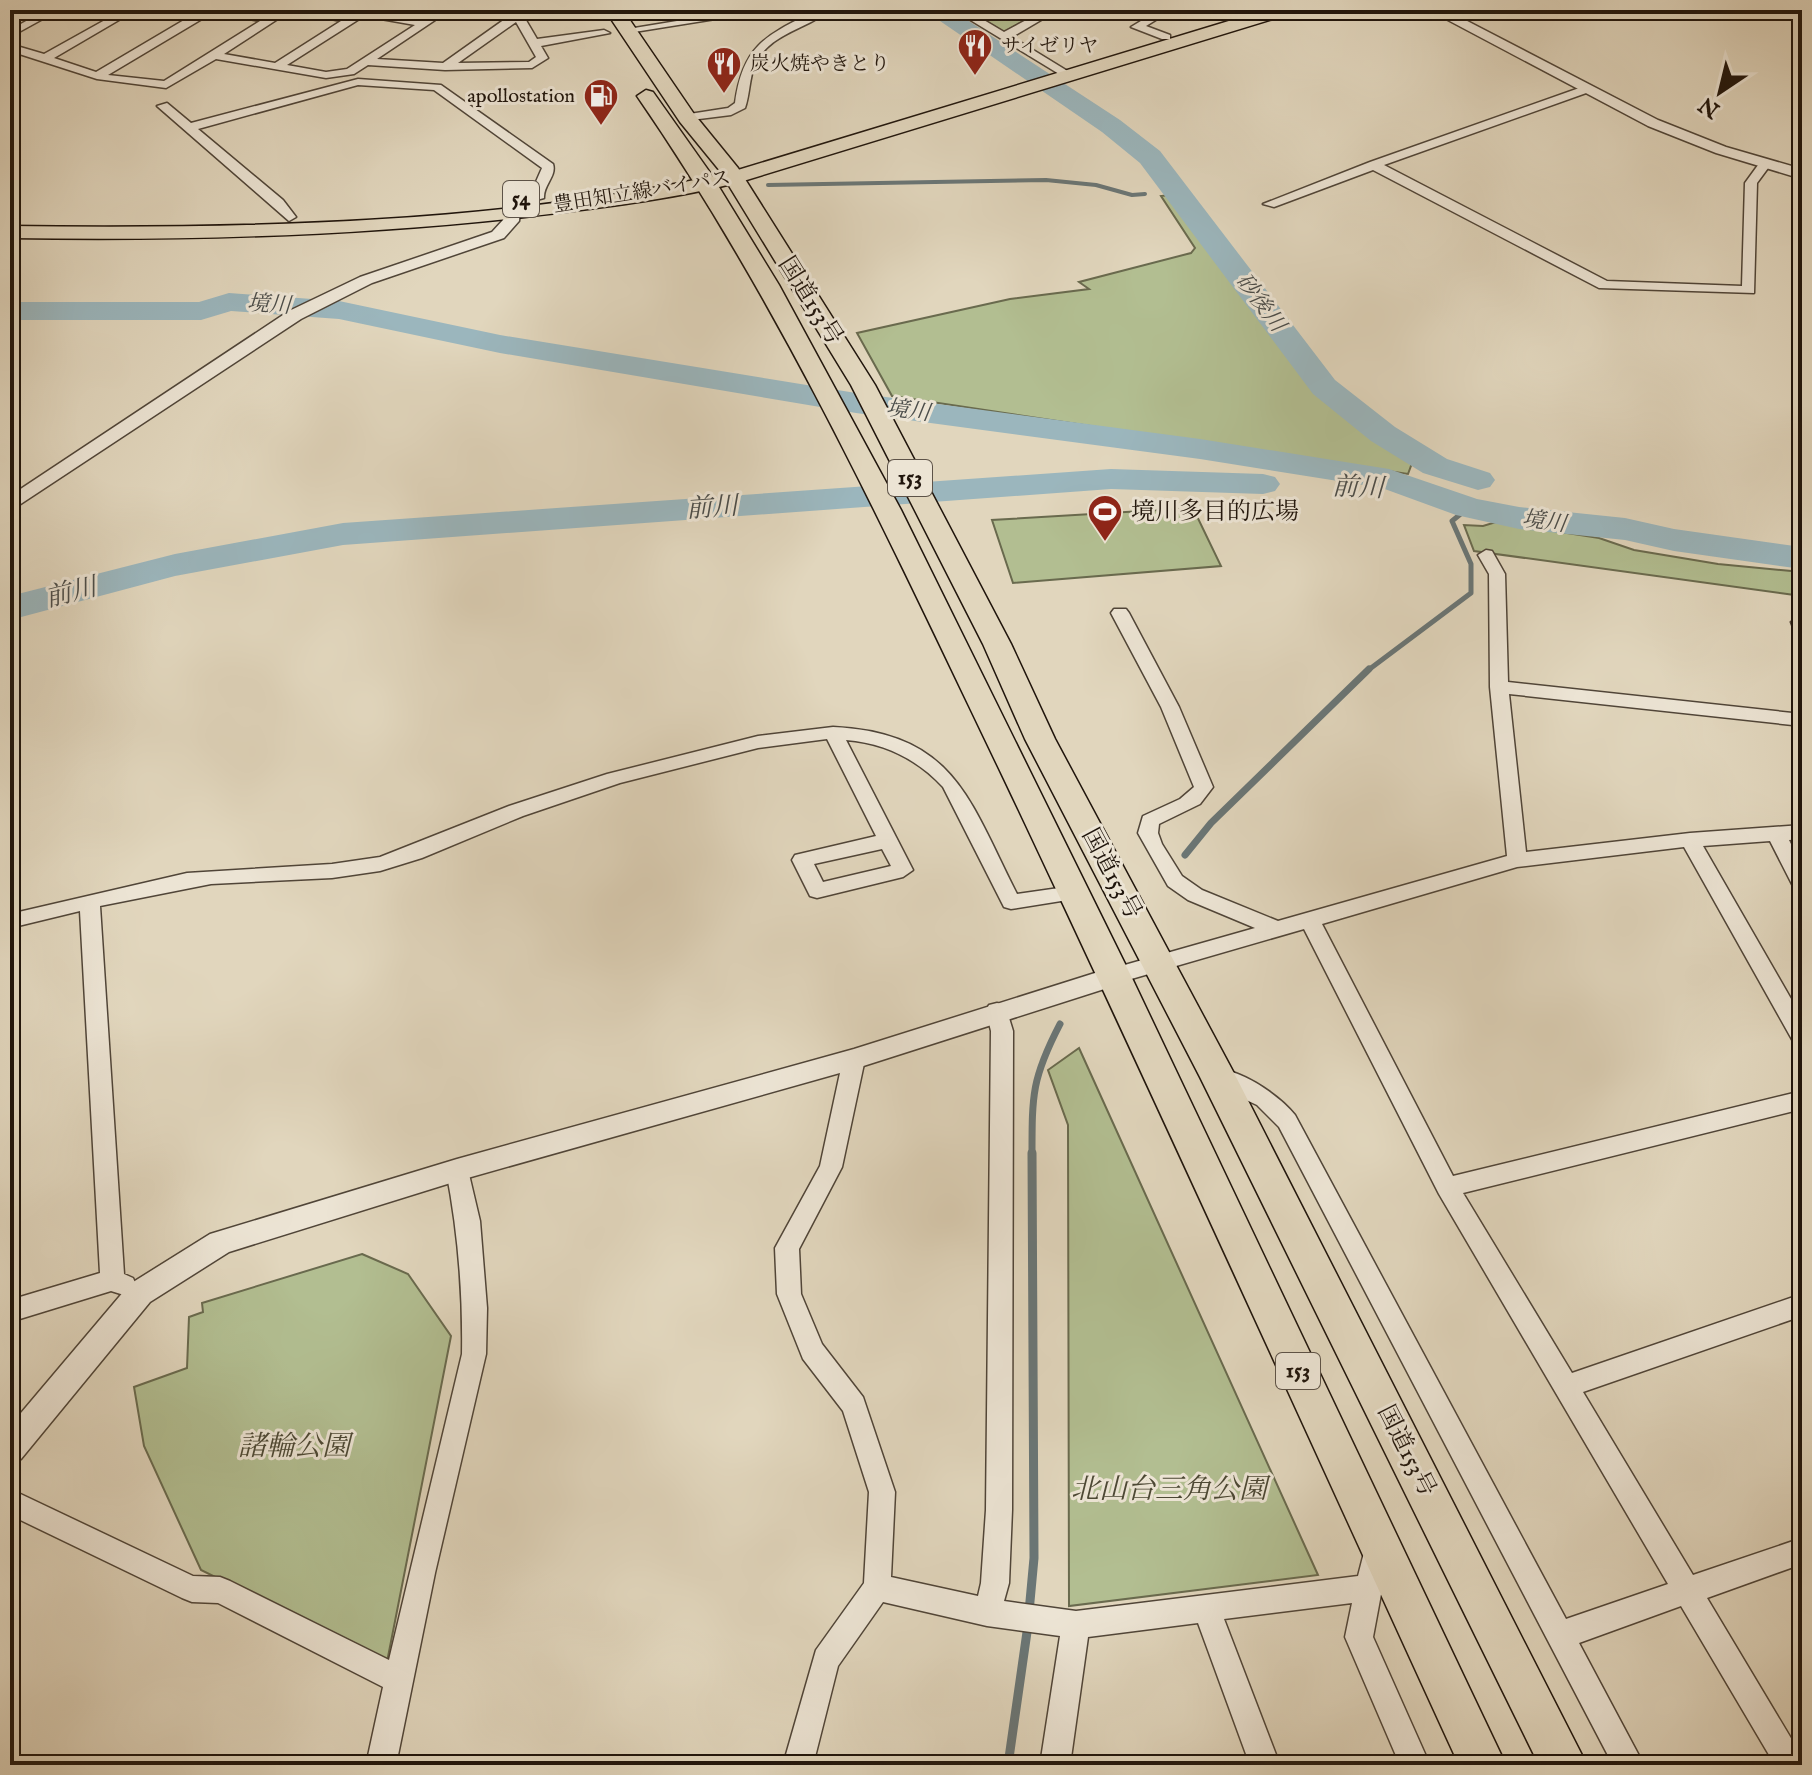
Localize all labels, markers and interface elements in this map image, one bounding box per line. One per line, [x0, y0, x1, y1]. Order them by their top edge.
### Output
restaurant icon: サイゼリヤ [956, 27, 994, 77]
place label: サイゼリヤ [1001, 34, 1099, 59]
restaurant icon: 炭火焼やきとり [705, 45, 743, 95]
place label: 炭火焼やきとり [750, 52, 890, 77]
north arrow [1680, 52, 1760, 132]
fuel station icon: apollostation [582, 77, 620, 127]
place label: apollostation [467, 84, 575, 109]
text: N [1694, 90, 1726, 124]
street label: 豊田知立線バイパス [551, 166, 733, 218]
road number: 54 [503, 181, 539, 217]
street label: 国道153号 [771, 251, 849, 351]
water label: 砂後川 [1229, 268, 1292, 339]
water label: 境川 [246, 289, 294, 321]
water label: 境川 [884, 394, 934, 428]
road number: 153 [888, 460, 932, 496]
water label: 前川 [1331, 471, 1388, 506]
water label: 前川 [685, 490, 742, 526]
sports icon: 境川多目的広場 [1086, 493, 1124, 543]
place label: 境川多目的広場 [1131, 497, 1299, 528]
water label: 境川 [1520, 505, 1570, 539]
water label: 前川 [42, 570, 103, 615]
street label: 国道153号 [1074, 823, 1148, 925]
road number: 153 [1276, 1353, 1320, 1389]
street label: 国道153号 [1370, 1400, 1442, 1502]
park label: 諸輪公園 [238, 1430, 354, 1465]
park label: 北山台三角公園 [1071, 1473, 1271, 1508]

